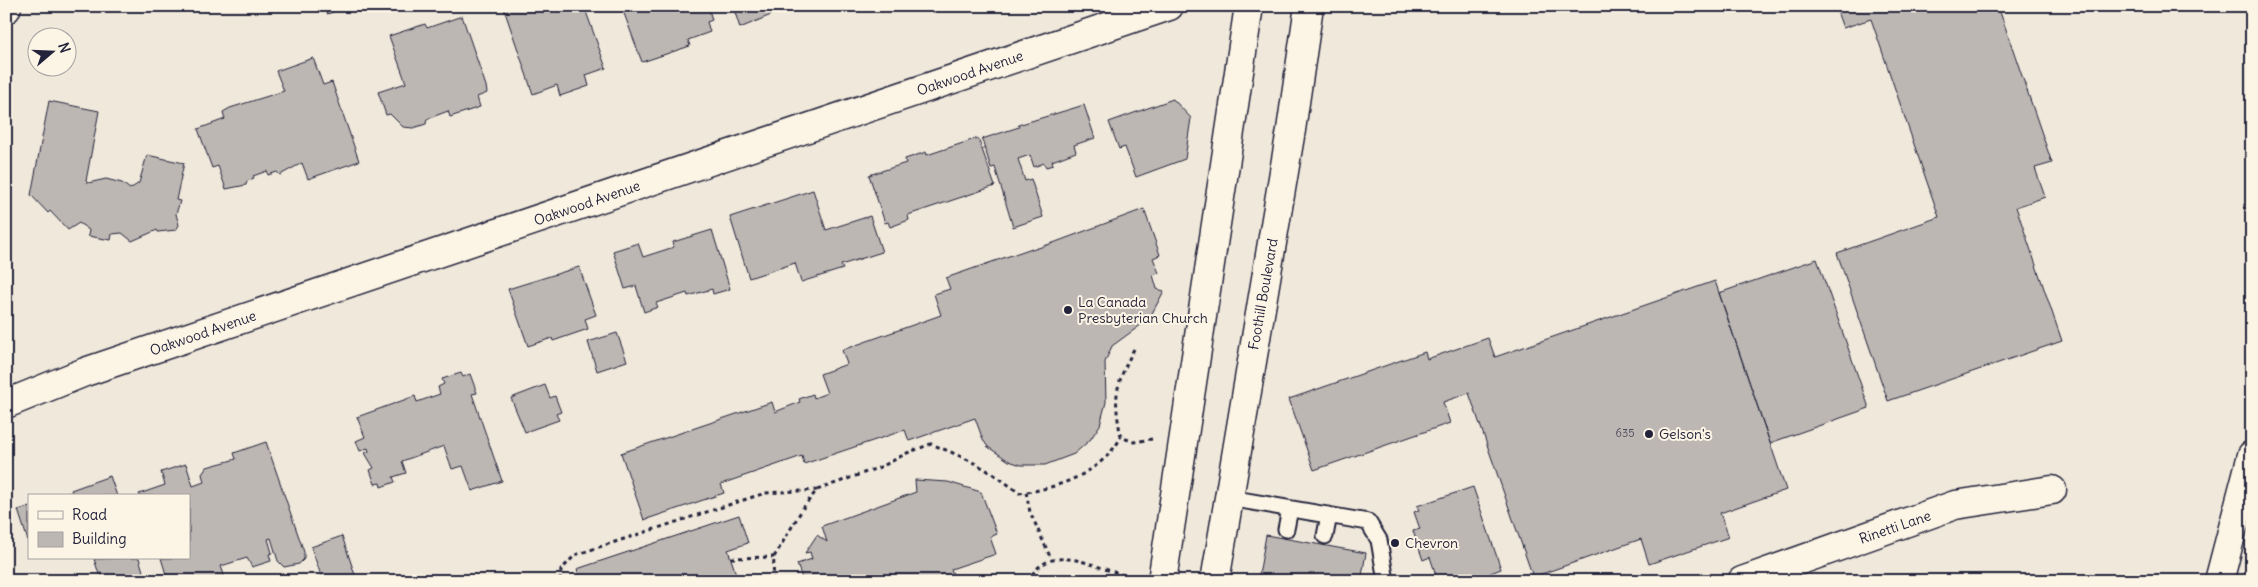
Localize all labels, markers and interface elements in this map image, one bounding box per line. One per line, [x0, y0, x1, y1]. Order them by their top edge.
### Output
north arrow [28, 28, 78, 78]
text: N [54, 40, 74, 55]
street label: Oakwood Avenue [914, 46, 1026, 100]
street label: Oakwood Avenue [531, 176, 643, 230]
street label: Foothill Boulevard [1244, 237, 1282, 351]
place label: La Canada Presbyterian Church [1078, 293, 1208, 327]
marker: La Canada Presbyterian Church [1062, 304, 1074, 316]
street label: Oakwood Avenue [147, 306, 259, 360]
place label: Gelson's [1659, 425, 1711, 443]
house number: 635 [1616, 426, 1634, 440]
marker: Gelson's [1643, 428, 1655, 440]
legend [28, 494, 190, 560]
text: Road [72, 505, 107, 524]
street label: Rinetti Lane [1857, 506, 1933, 548]
text: Building [72, 529, 127, 548]
place label: Chevron [1405, 534, 1458, 552]
marker: Chevron [1389, 537, 1401, 549]

